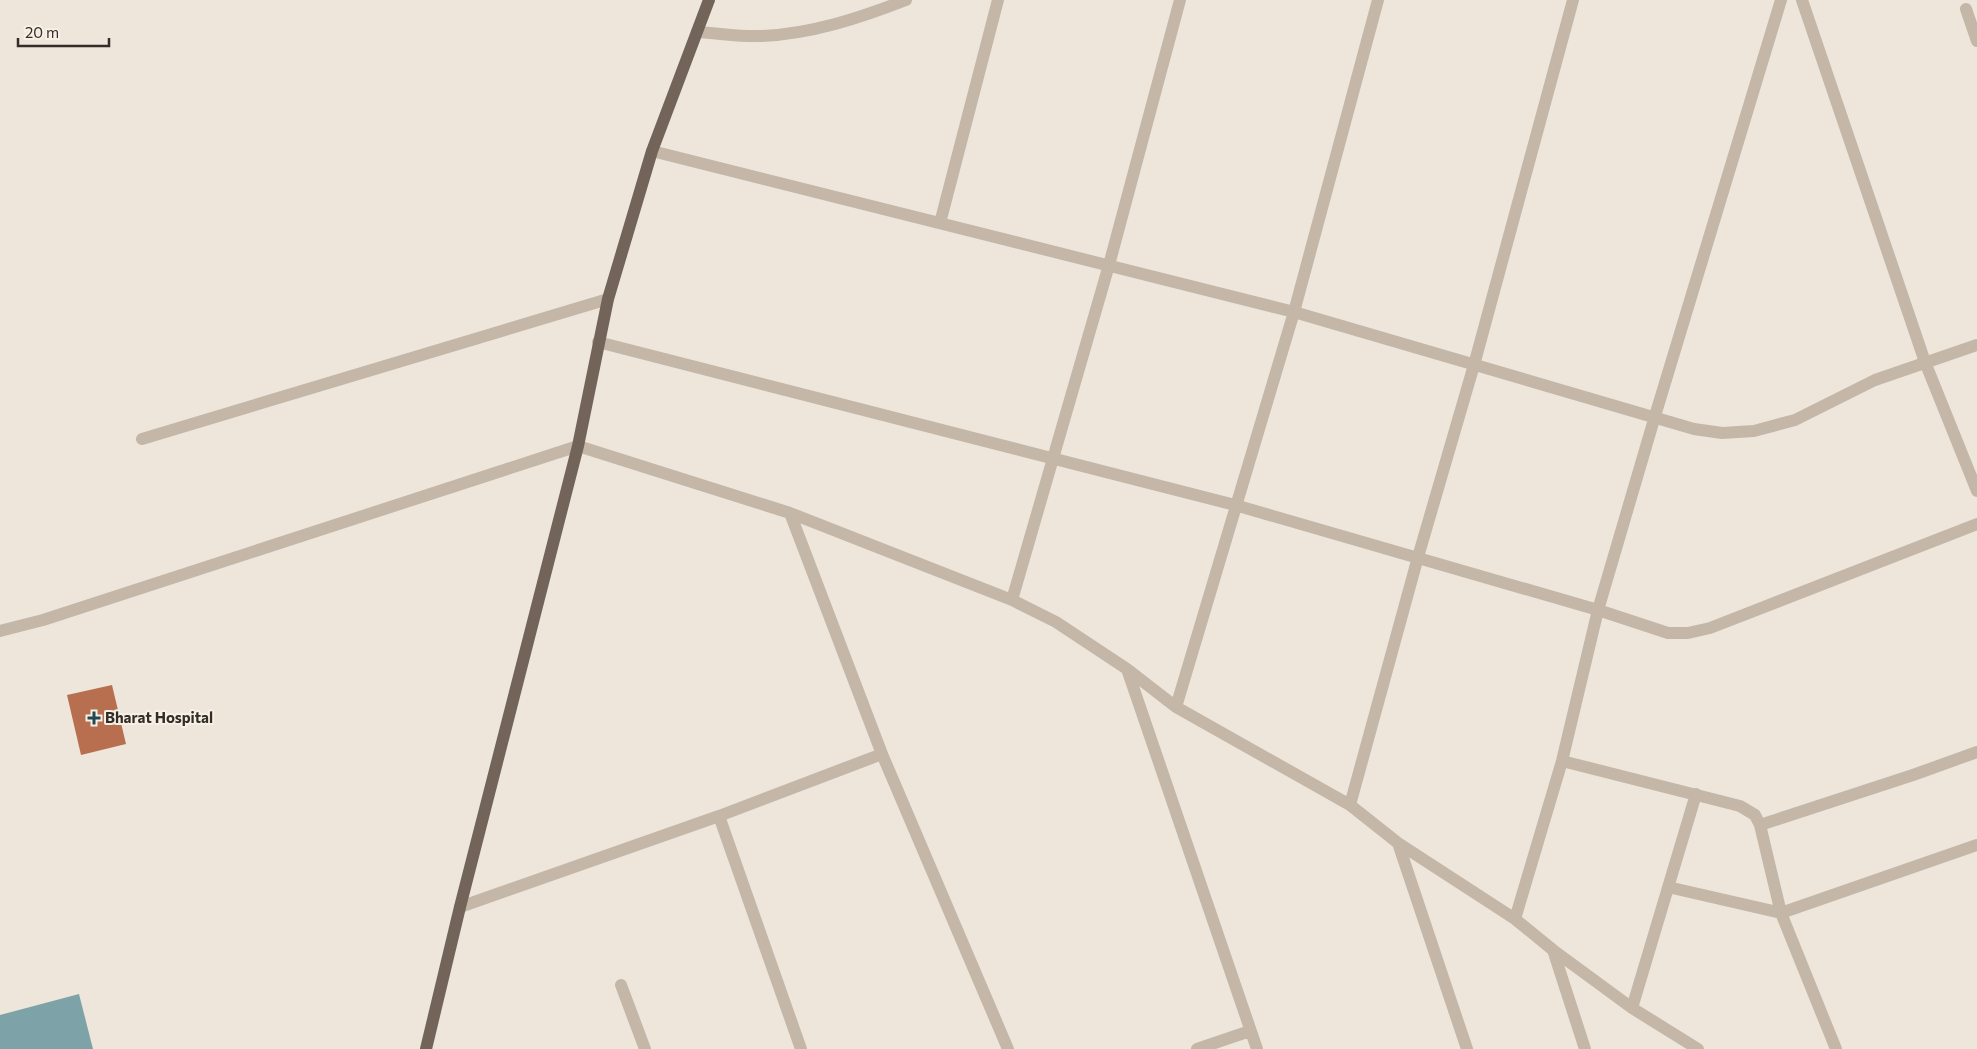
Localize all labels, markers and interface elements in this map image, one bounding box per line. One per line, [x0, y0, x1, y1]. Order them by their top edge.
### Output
scale bar [18, 15, 109, 47]
text: 20 m [25, 23, 59, 41]
place label: Bharat Hospital [105, 708, 213, 726]
marker: Bharat Hospital [87, 711, 101, 725]

